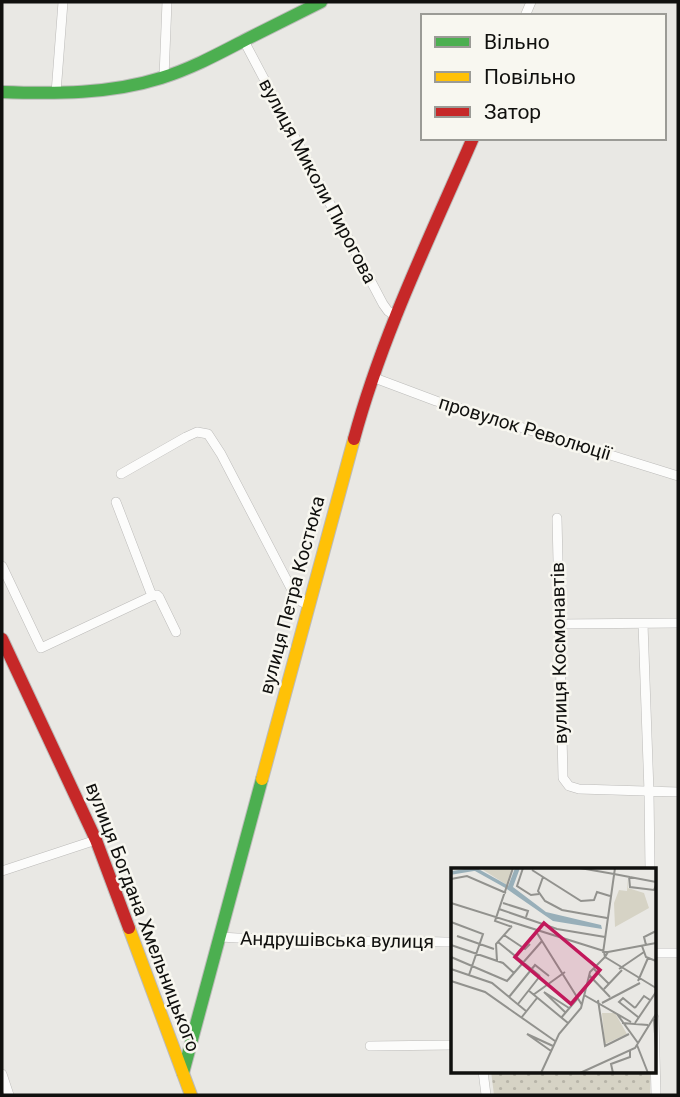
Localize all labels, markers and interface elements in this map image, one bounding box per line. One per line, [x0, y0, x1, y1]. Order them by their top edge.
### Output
legend [421, 14, 666, 140]
text: Вільно [484, 30, 550, 54]
text: Повільно [484, 65, 576, 89]
street label: вулиця Миколи Пирогова [254, 75, 382, 287]
text: Затор [484, 100, 541, 124]
street label: провулок Революції [436, 391, 615, 466]
street label: вулиця Петра Костюка [254, 493, 330, 697]
street label: вулиця Космонавтів [546, 562, 572, 744]
street label: вулиця Богдана Хмельницького [81, 779, 205, 1055]
inset map [451, 868, 656, 1072]
street label: Андрушівська вулиця [240, 927, 434, 953]

